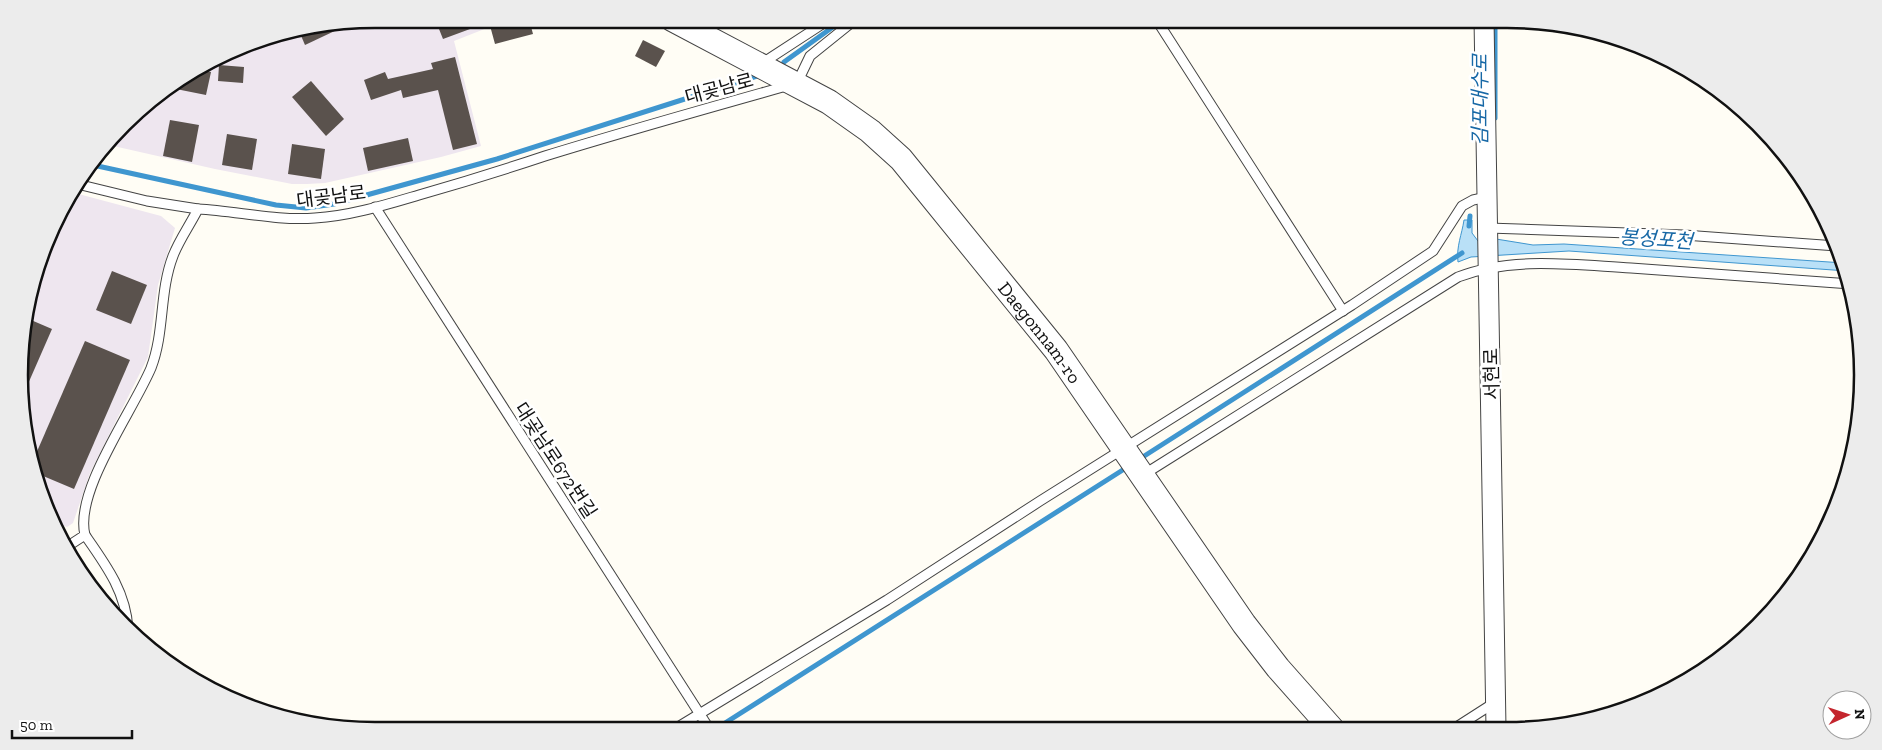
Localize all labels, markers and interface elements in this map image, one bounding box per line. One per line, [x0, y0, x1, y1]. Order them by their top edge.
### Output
water label: 김포대수로 [1468, 52, 1492, 146]
street label: 대곶남로 [682, 68, 756, 109]
street label: 대곶남로 [295, 181, 367, 212]
water label: 봉성포천 [1618, 224, 1696, 254]
street label: Daegonnam-ro [993, 277, 1087, 388]
street label: 서현로 [1480, 348, 1503, 400]
street label: 대곶남로672번길 [510, 398, 602, 523]
north arrow [1822, 690, 1872, 740]
scale bar [12, 708, 132, 740]
text: N [1851, 709, 1868, 720]
text: 50 m [20, 716, 53, 734]

